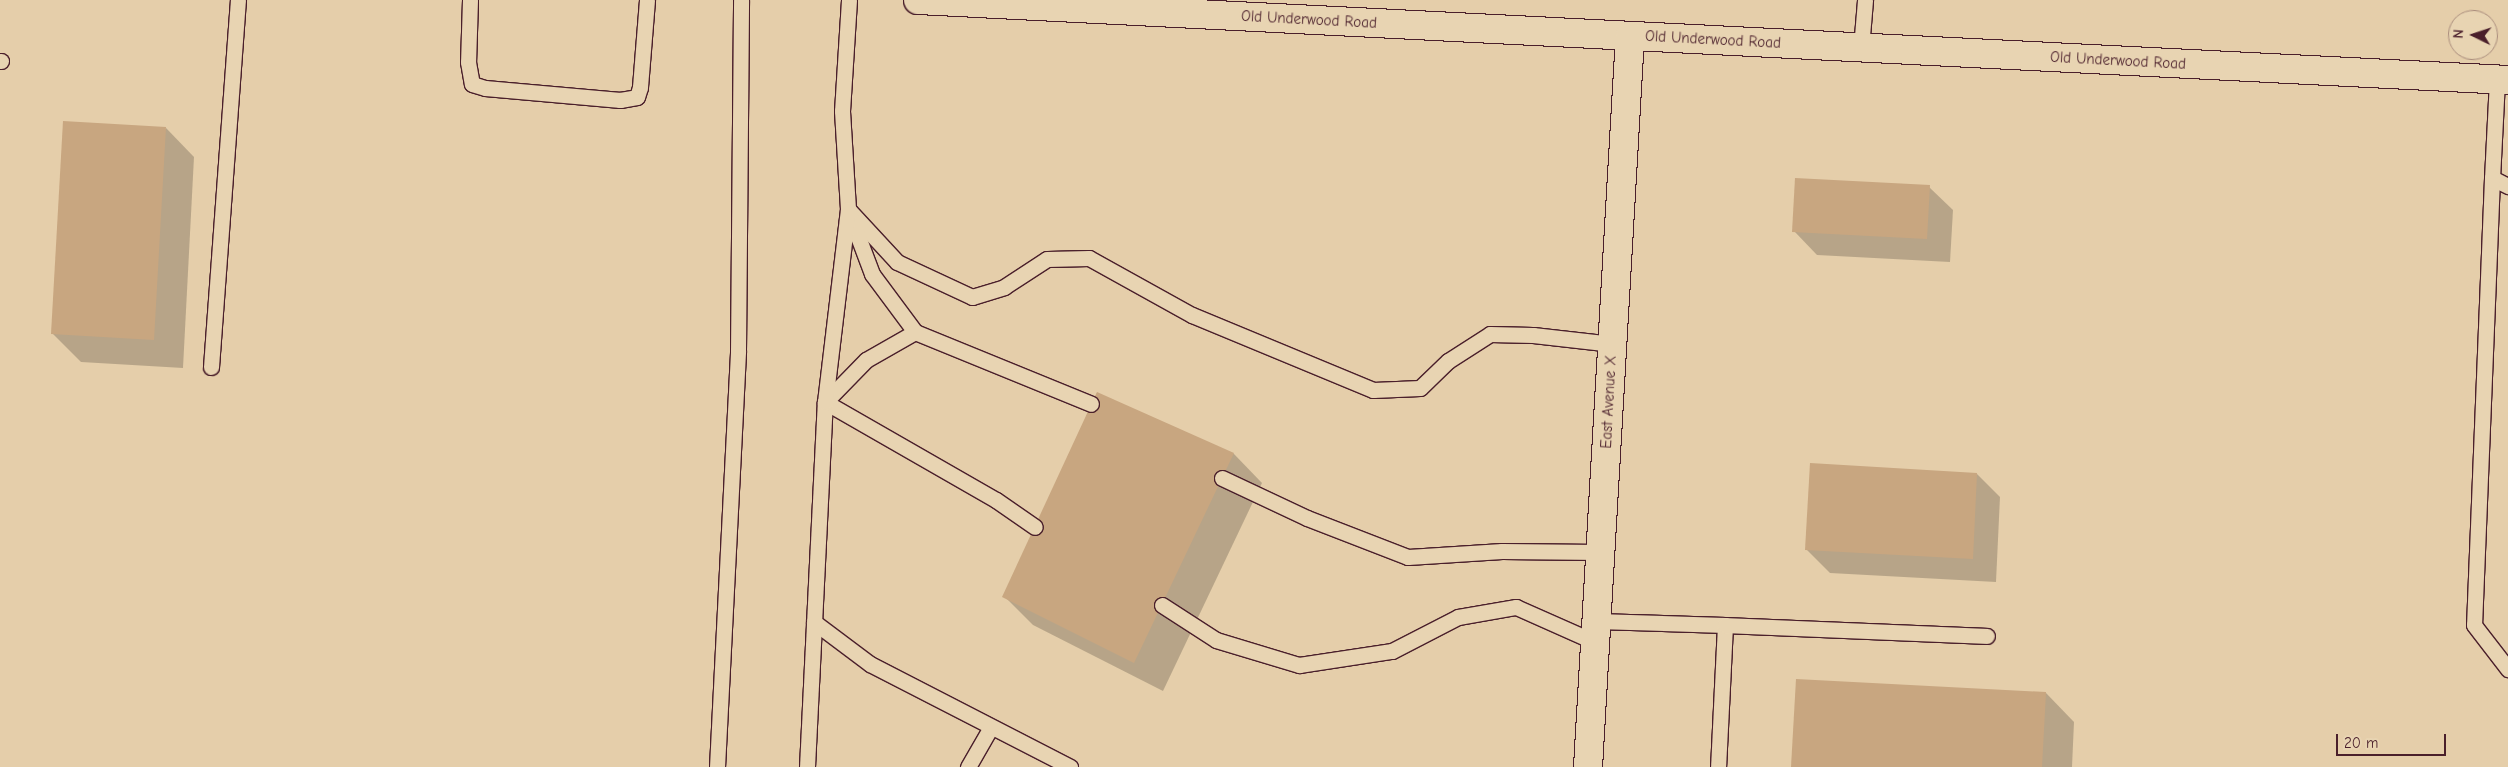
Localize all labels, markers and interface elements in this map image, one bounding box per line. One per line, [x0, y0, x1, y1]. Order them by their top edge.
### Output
street label: Old Underwood Road [1241, 7, 1377, 33]
north arrow [2448, 10, 2498, 60]
street label: Old Underwood Road [1645, 27, 1781, 53]
text: N [2450, 29, 2467, 39]
street label: Old Underwood Road [2050, 48, 2186, 74]
street label: East Avenue X [1598, 355, 1620, 449]
scale bar [2338, 724, 2448, 756]
text: 20 m [2344, 734, 2378, 752]

